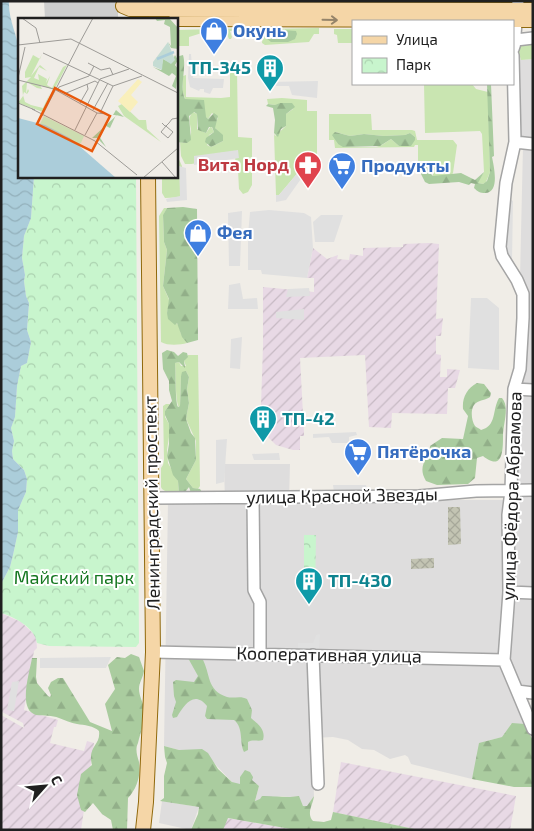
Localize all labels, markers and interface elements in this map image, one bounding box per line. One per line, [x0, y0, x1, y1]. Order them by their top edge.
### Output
one-way arrow [322, 15, 338, 25]
shop icon: Окунь [199, 16, 229, 55]
inset map [18, 18, 178, 178]
place label: Окунь [233, 19, 287, 41]
legend [352, 20, 514, 85]
text: Улица [396, 30, 438, 48]
building icon: ТП-345 [255, 53, 285, 92]
text: Парк [396, 55, 431, 73]
place label: ТП-345 [189, 56, 251, 78]
pharmacy icon: Вита Норд [293, 150, 323, 189]
supermarket icon: Продукты [327, 151, 357, 190]
place label: Вита Норд [198, 153, 289, 175]
place label: Продукты [361, 154, 450, 176]
shop icon: Фея [183, 218, 213, 257]
place label: Фея [217, 221, 253, 243]
street label: улица Фёдора Абрамова [496, 391, 526, 601]
street label: Ленинградский проспект [138, 395, 164, 610]
building icon: ТП-42 [248, 404, 278, 443]
place label: ТП-42 [282, 407, 335, 429]
supermarket icon: Пятёрочка [343, 437, 373, 476]
place label: Пятёрочка [377, 440, 471, 462]
street label: улица Красной Звезды [246, 482, 438, 508]
park label: Майский парк [14, 566, 135, 588]
building icon: ТП-430 [294, 566, 324, 605]
place label: ТП-430 [328, 569, 392, 591]
street label: Кооперативная улица [236, 641, 422, 667]
north arrow [20, 761, 70, 811]
text: С [48, 772, 66, 787]

